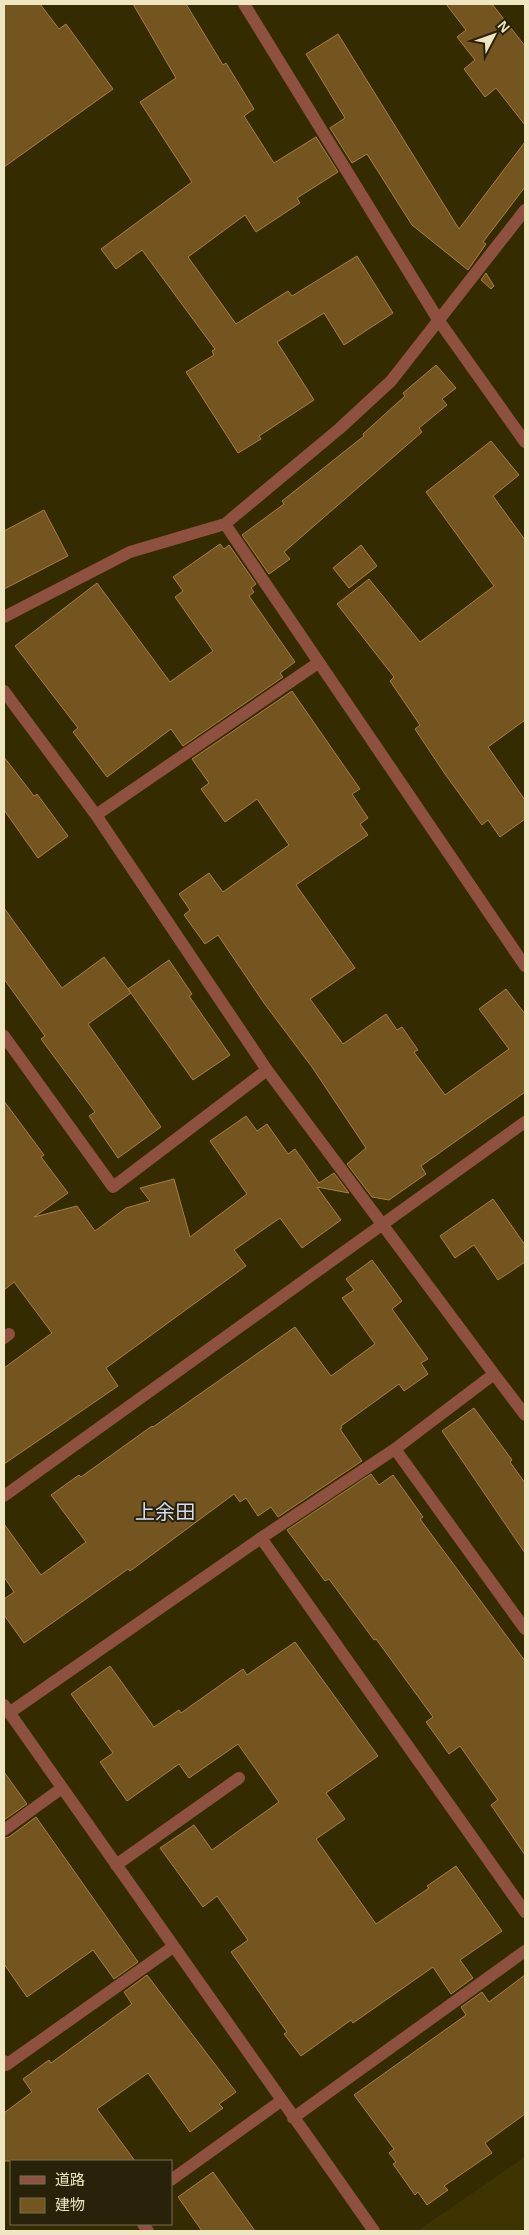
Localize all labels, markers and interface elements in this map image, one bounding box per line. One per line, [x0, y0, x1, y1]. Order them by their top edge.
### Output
north arrow [469, 10, 519, 60]
text: N [494, 17, 513, 36]
district label: 上余田 [135, 1501, 195, 1523]
legend [10, 2160, 172, 2225]
text: 道路 [55, 2171, 85, 2188]
text: 建物 [55, 2196, 85, 2213]

